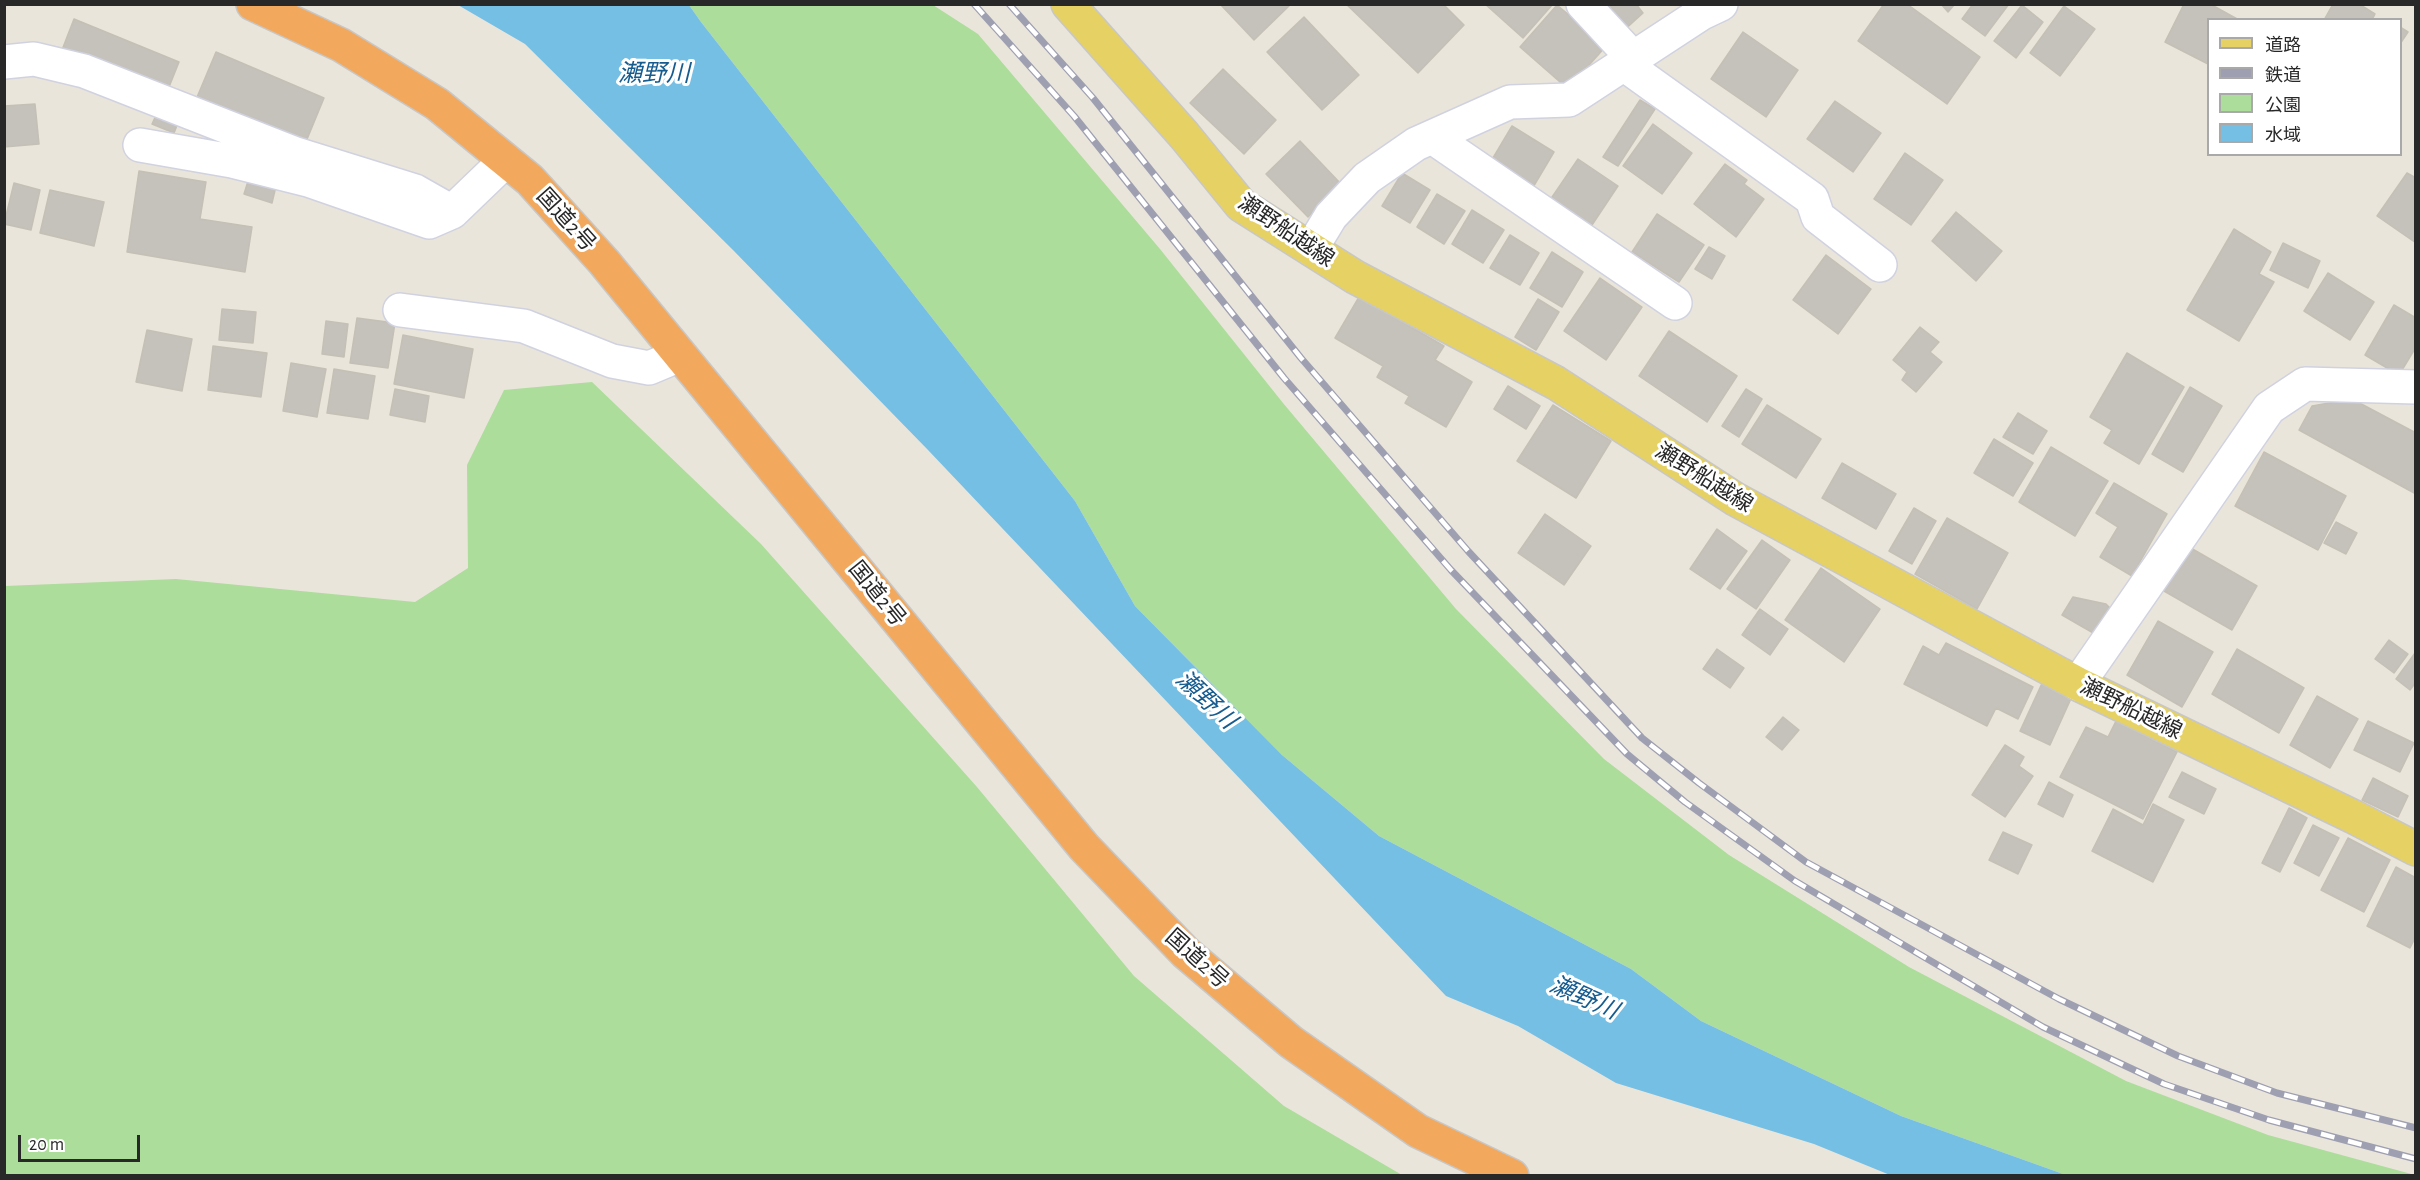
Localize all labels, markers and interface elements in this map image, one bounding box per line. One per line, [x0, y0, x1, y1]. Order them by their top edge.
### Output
legend [2207, 18, 2402, 156]
text: 道路 [2265, 37, 2301, 55]
water label: 瀬野川 [618, 60, 690, 88]
text: 鉄道 [2265, 67, 2301, 85]
text: 公園 [2265, 97, 2301, 115]
text: 水域 [2265, 127, 2301, 145]
street label: 国道2号 [531, 183, 601, 257]
street label: 瀬野船越線 [1233, 189, 1339, 273]
street label: 瀬野船越線 [1650, 438, 1758, 518]
street label: 国道2号 [843, 556, 911, 632]
water label: 瀬野川 [1170, 665, 1242, 735]
street label: 瀬野船越線 [2076, 673, 2186, 745]
street label: 国道2号 [1160, 924, 1234, 994]
water label: 瀬野川 [1545, 970, 1623, 1026]
scale bar [21, 1123, 142, 1161]
text: 20 m [29, 1136, 64, 1154]

